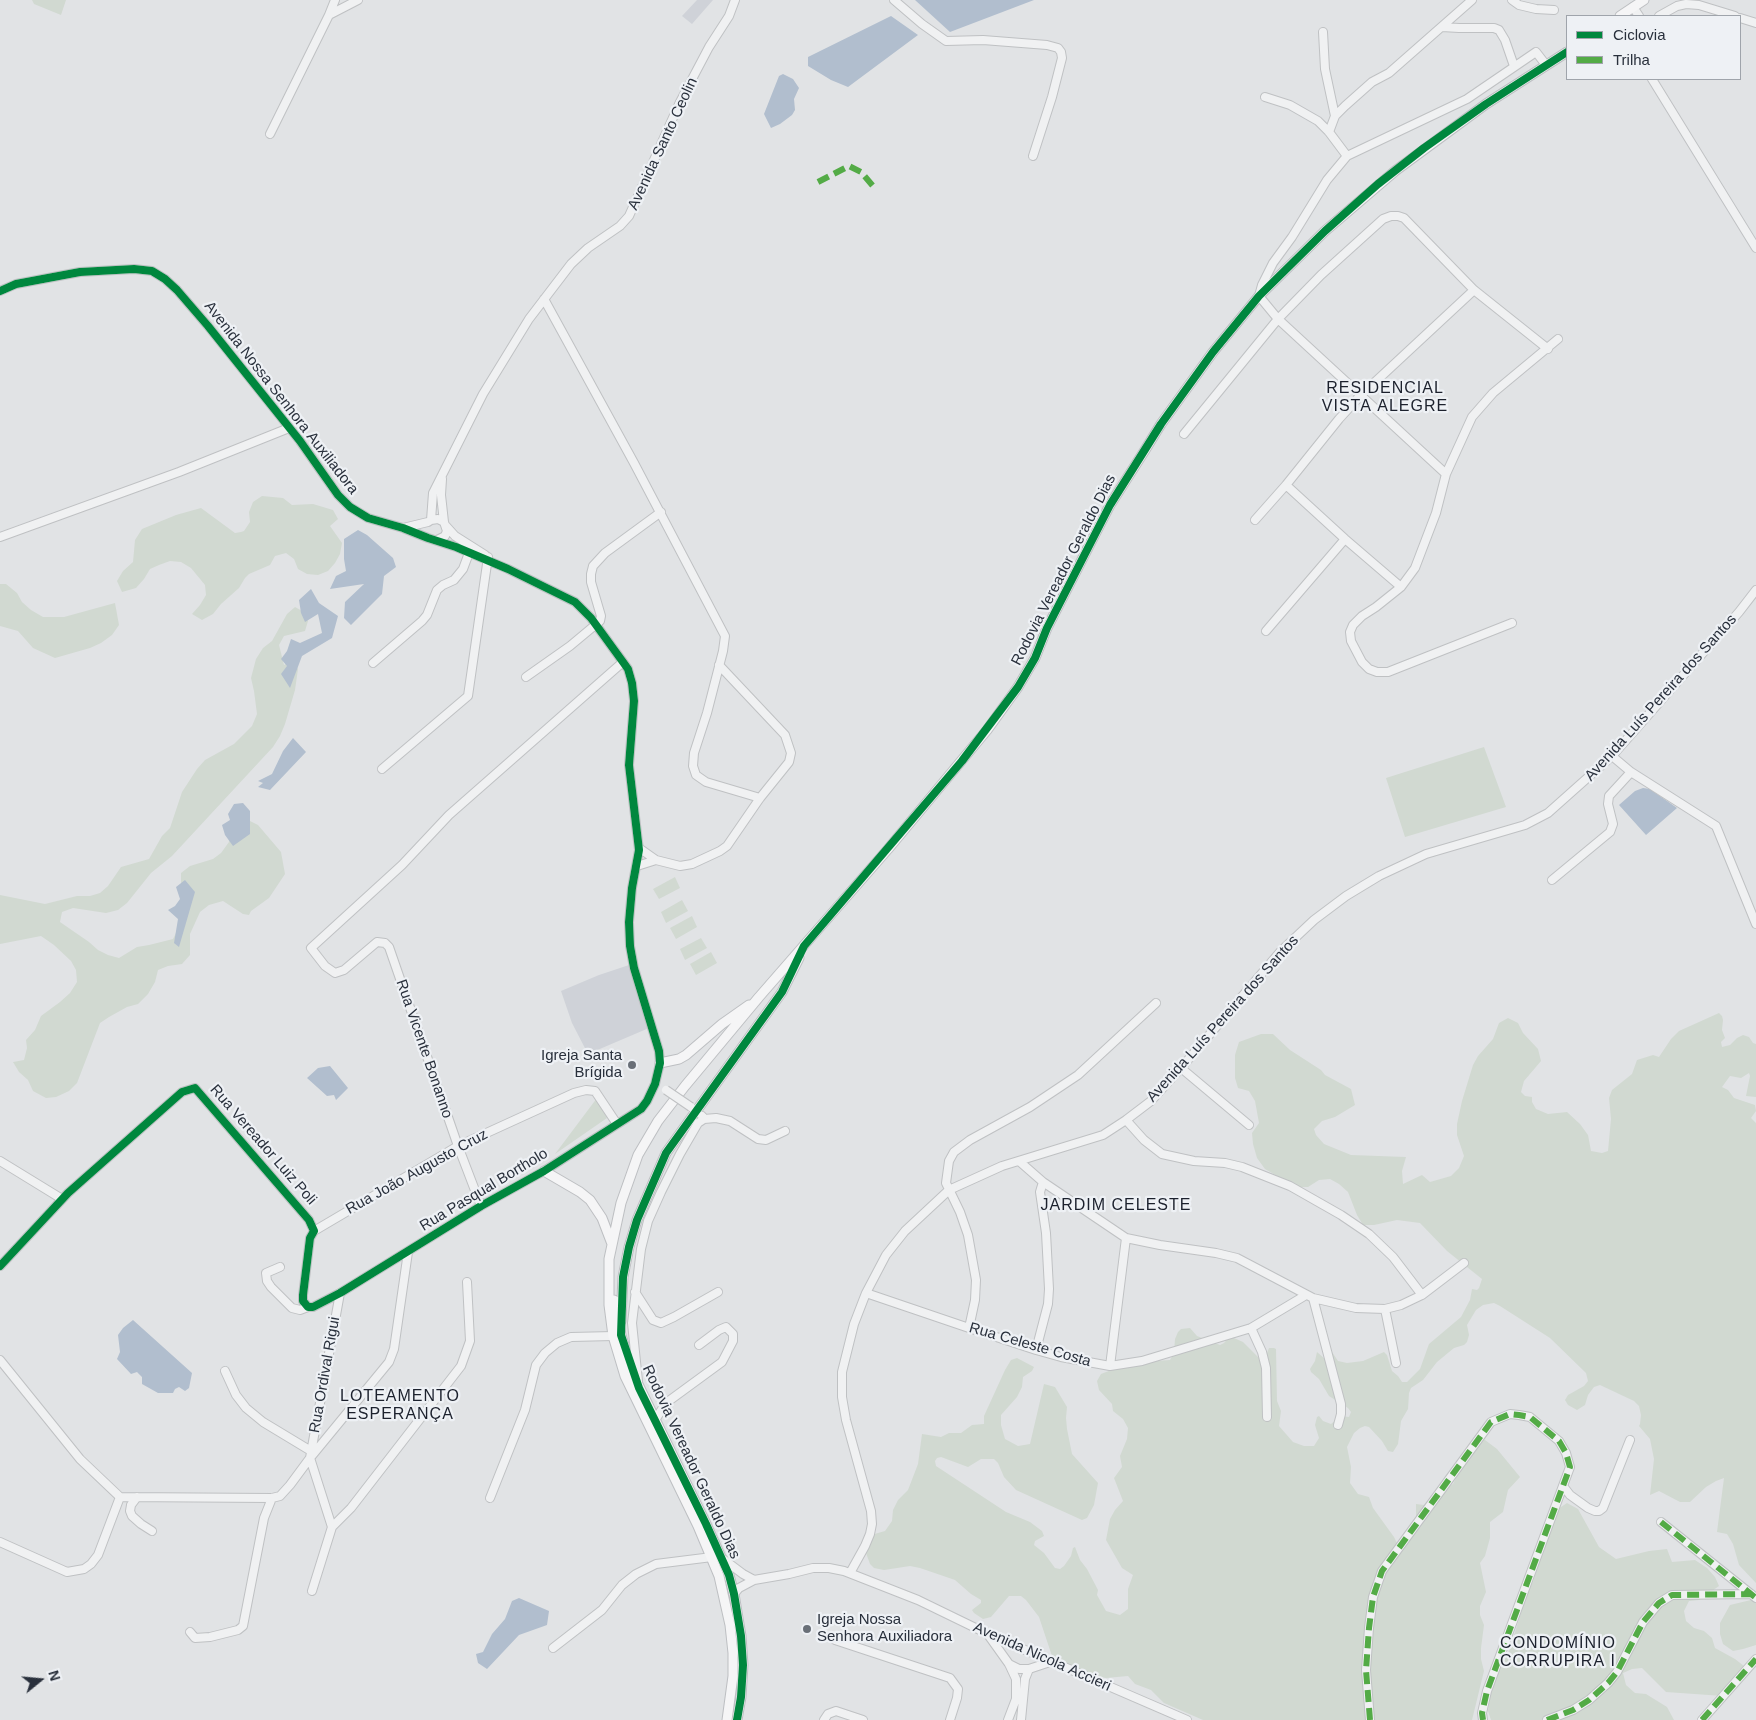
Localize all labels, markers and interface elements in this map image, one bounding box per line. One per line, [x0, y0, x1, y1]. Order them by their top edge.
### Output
legend [1566, 15, 1741, 80]
text: Ciclovia [1613, 26, 1666, 43]
text: Trilha [1613, 51, 1650, 68]
street label: Avenida Santo Ceolin [624, 75, 702, 213]
street label: Avenida Nossa Senhora Auxiliadora [200, 298, 362, 498]
district label: RESIDENCIAL VISTA ALEGRE [1320, 379, 1450, 417]
street label: Rodovia Vereador Geraldo Dias [1008, 472, 1120, 668]
street label: Avenida Luís Pereira dos Santos [1581, 611, 1741, 785]
street label: Avenida Luís Pereira dos Santos [1143, 932, 1303, 1106]
street label: Rua Vicente Bonanno [392, 977, 456, 1121]
place label: Igreja Santa Brígida [541, 1047, 622, 1082]
marker: Igreja Santa Brígida [626, 1059, 638, 1071]
street label: Rua Vereador Luiz Poli [206, 1081, 320, 1209]
street label: Rua João Augusto Cruz [343, 1126, 491, 1218]
street label: Rua Pasqual Bortholo [417, 1145, 551, 1235]
district label: JARDIM CELESTE [1039, 1196, 1193, 1216]
street label: Rua Ordival Rigui [306, 1316, 344, 1434]
street label: Rua Celeste Costa [967, 1319, 1093, 1371]
street label: Rodovia Vereador Geraldo Dias [638, 1362, 744, 1562]
district label: LOTEAMENTO ESPERANÇA [339, 1387, 461, 1425]
place label: Igreja Nossa Senhora Auxiliadora [817, 1611, 952, 1646]
street label: Avenida Nicola Accieri [970, 1618, 1114, 1696]
marker: Igreja Nossa Senhora Auxiliadora [801, 1623, 813, 1635]
district label: CONDOMÍNIO CORRUPIRA I [1499, 1634, 1617, 1672]
north arrow [15, 1655, 65, 1705]
text: N [45, 1668, 63, 1683]

